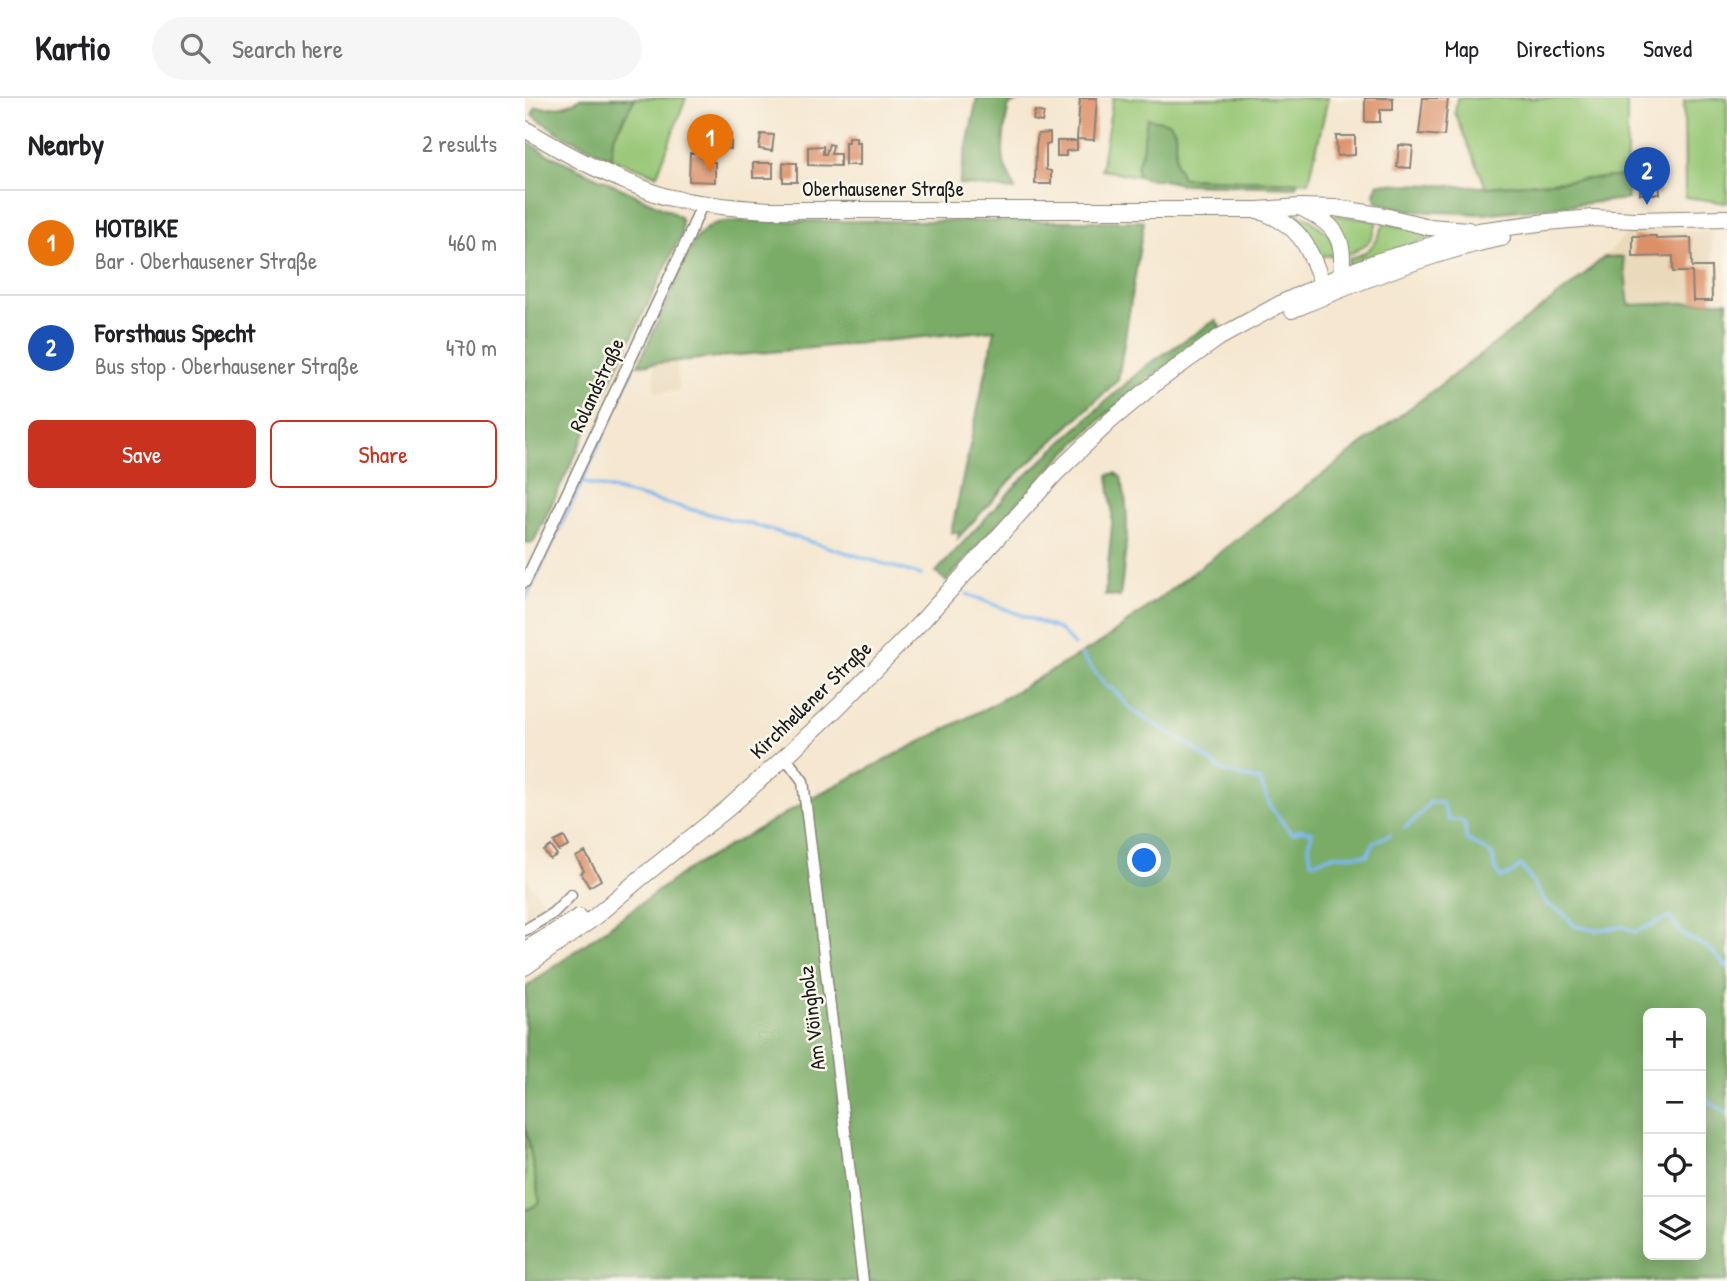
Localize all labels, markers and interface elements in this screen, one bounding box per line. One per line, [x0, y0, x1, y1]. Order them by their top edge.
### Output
search box [152, 17, 642, 80]
text: Kartio [35, 26, 110, 70]
icon: search [176, 29, 214, 67]
text: Search here [232, 31, 343, 66]
text: Map [1445, 32, 1479, 64]
text: Directions [1517, 32, 1605, 64]
text: Saved [1643, 32, 1692, 64]
pin: 1 [687, 114, 733, 172]
text: Nearby [28, 124, 104, 164]
text: 2 results [422, 128, 497, 159]
pin: 2 [1624, 147, 1670, 205]
street label: Oberhausener Straße [802, 174, 964, 203]
text: HOTBIKE [95, 210, 178, 245]
text: 1 [47, 227, 55, 258]
text: 460 m [448, 227, 497, 258]
text: Bar · Oberhausener Straße [95, 245, 317, 276]
text: Forsthaus Specht [95, 315, 255, 350]
text: 2 [46, 332, 56, 363]
text: 470 m [446, 332, 497, 363]
street label: Rolandstraße [562, 333, 631, 437]
text: Bus stop · Oberhausener Straße [95, 350, 359, 381]
button: Save [28, 420, 256, 488]
button: Share [270, 420, 497, 488]
street label: Kirchhellener Straße [743, 634, 878, 765]
your location [1127, 843, 1161, 877]
street label: Am Vöingholz [791, 964, 832, 1072]
map controls [1643, 1008, 1706, 1260]
button: + [1643, 1008, 1706, 1071]
button: − [1643, 1071, 1706, 1134]
button: locate [1643, 1134, 1706, 1197]
button: layers [1643, 1197, 1706, 1260]

